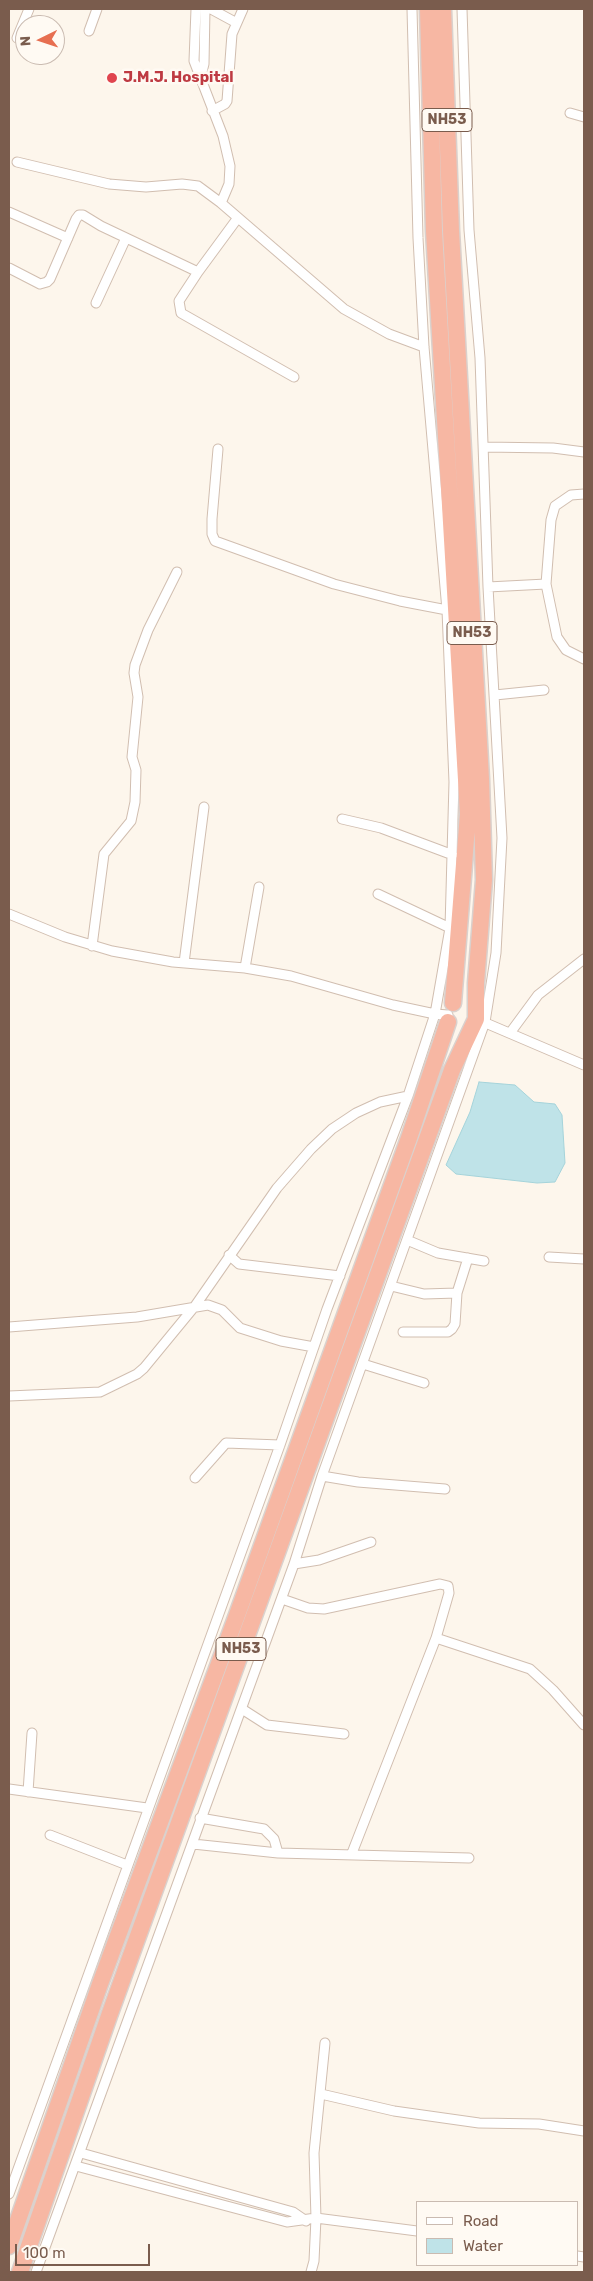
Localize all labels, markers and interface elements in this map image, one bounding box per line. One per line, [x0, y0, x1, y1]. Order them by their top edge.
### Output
north arrow [15, 15, 65, 65]
text: N [17, 35, 34, 47]
place label: J.M.J. Hospital [123, 69, 234, 87]
marker: J.M.J. Hospital [105, 71, 119, 85]
road number: NH53 [422, 108, 472, 132]
road number: NH53 [447, 622, 497, 644]
road number: NH53 [216, 1638, 266, 1660]
legend [416, 2201, 578, 2266]
text: Road [463, 2212, 499, 2230]
scale bar [18, 2234, 152, 2266]
text: Water [463, 2237, 503, 2255]
text: 100 m [23, 2244, 65, 2262]

